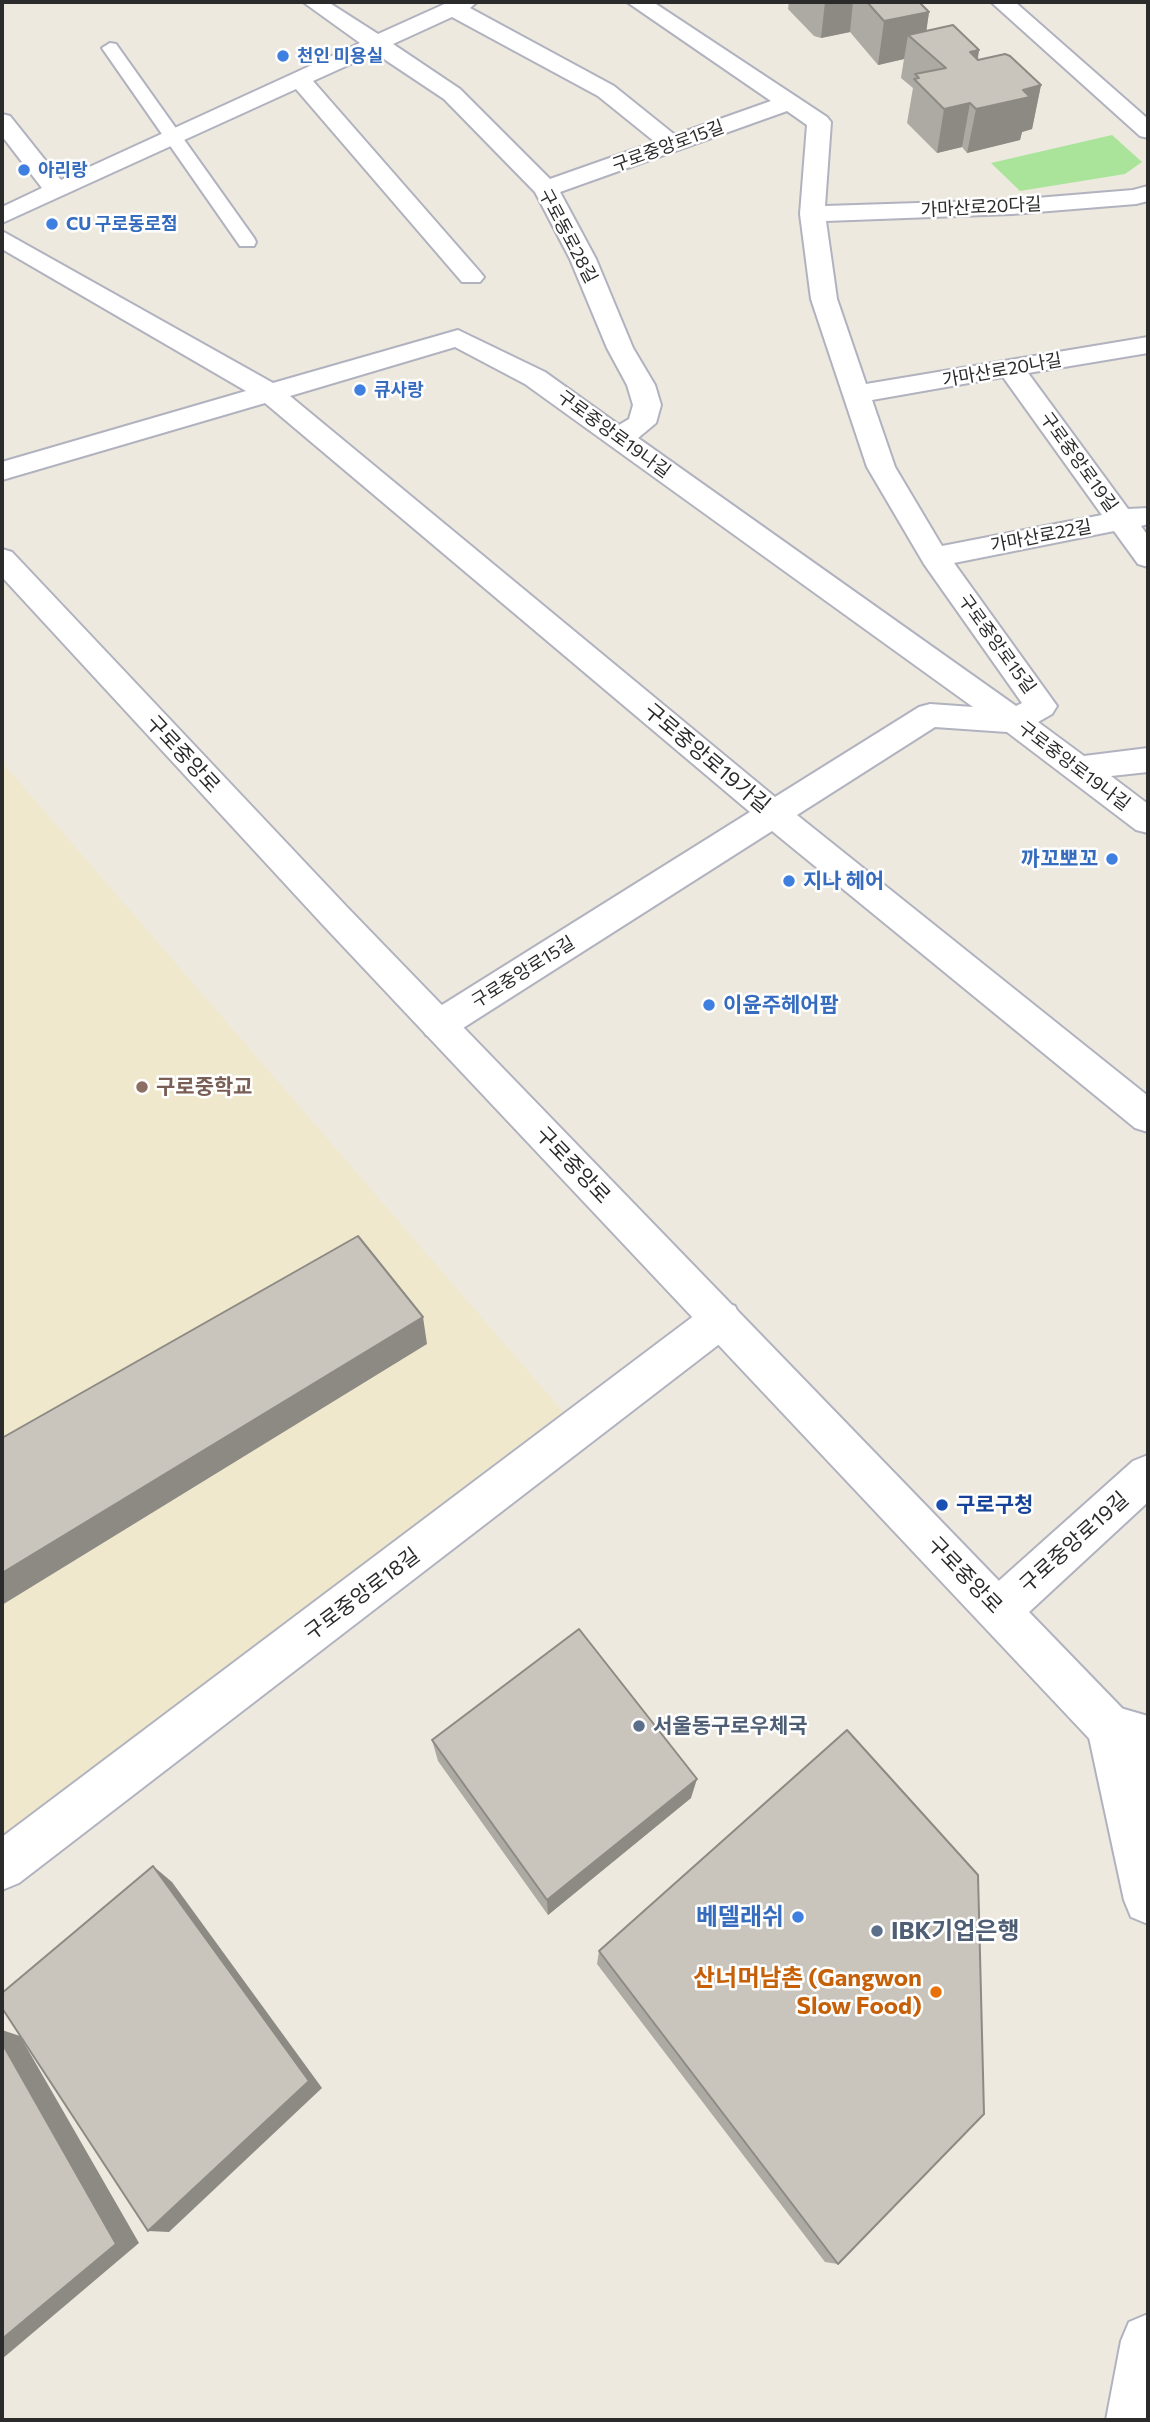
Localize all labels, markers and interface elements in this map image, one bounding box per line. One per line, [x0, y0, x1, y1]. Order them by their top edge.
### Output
place label: 천인 미용실 [297, 45, 383, 67]
marker: 천인 미용실 [275, 48, 291, 64]
street label: 구로중앙로15길 [609, 116, 727, 176]
place label: 아리랑 [38, 159, 88, 181]
marker: 아리랑 [16, 162, 32, 178]
street label: 구로동로28길 [534, 185, 602, 287]
street label: 가마산로20다길 [920, 193, 1042, 221]
place label: CU 구로동로점 [66, 213, 178, 235]
marker: CU 구로동로점 [44, 216, 60, 232]
street label: 가마산로20나길 [941, 349, 1063, 391]
place label: 큐사랑 [374, 379, 424, 401]
marker: 큐사랑 [352, 382, 368, 398]
street label: 구로중앙로19나길 [553, 386, 675, 482]
street label: 구로중앙로19길 [1036, 408, 1122, 516]
street label: 가마산로22길 [989, 516, 1093, 556]
street label: 구로중앙로15길 [954, 590, 1040, 698]
street label: 구로중앙로19가길 [639, 698, 775, 818]
street label: 구로중앙로 [141, 710, 225, 798]
street label: 구로중앙로19나길 [1014, 717, 1134, 815]
place label: 까꼬뽀꼬 [1021, 846, 1098, 872]
marker: 까꼬뽀꼬 [1104, 851, 1120, 867]
place label: 지나 헤어 [803, 868, 884, 894]
marker: 지나 헤어 [781, 873, 797, 889]
street label: 구로중앙로15길 [467, 932, 579, 1012]
place label: 이윤주헤어팜 [723, 992, 839, 1018]
marker: 이윤주헤어팜 [701, 997, 717, 1013]
place label: 구로중학교 [156, 1074, 253, 1100]
marker: 구로중학교 [134, 1079, 150, 1095]
street label: 구로중앙로 [530, 1122, 616, 1208]
street label: 구로중앙로19길 [1014, 1487, 1134, 1597]
place label: 구로구청 [956, 1492, 1033, 1518]
marker: 구로구청 [934, 1497, 950, 1513]
street label: 구로중앙로 [922, 1532, 1008, 1618]
street label: 구로중앙로18길 [299, 1543, 425, 1645]
place label: 서울동구로우체국 [653, 1713, 808, 1739]
marker: 서울동구로우체국 [631, 1718, 647, 1734]
place label: 베델래쉬 [696, 1903, 784, 1931]
marker: 베델래쉬 [790, 1909, 806, 1925]
place label: IBK기업은행 [891, 1917, 1020, 1945]
marker: IBK기업은행 [869, 1923, 885, 1939]
place label: 산너머남촌 (Gangwon Slow Food) [693, 1964, 922, 2020]
marker: 산너머남촌 (Gangwon Slow Food) [928, 1984, 944, 2000]

